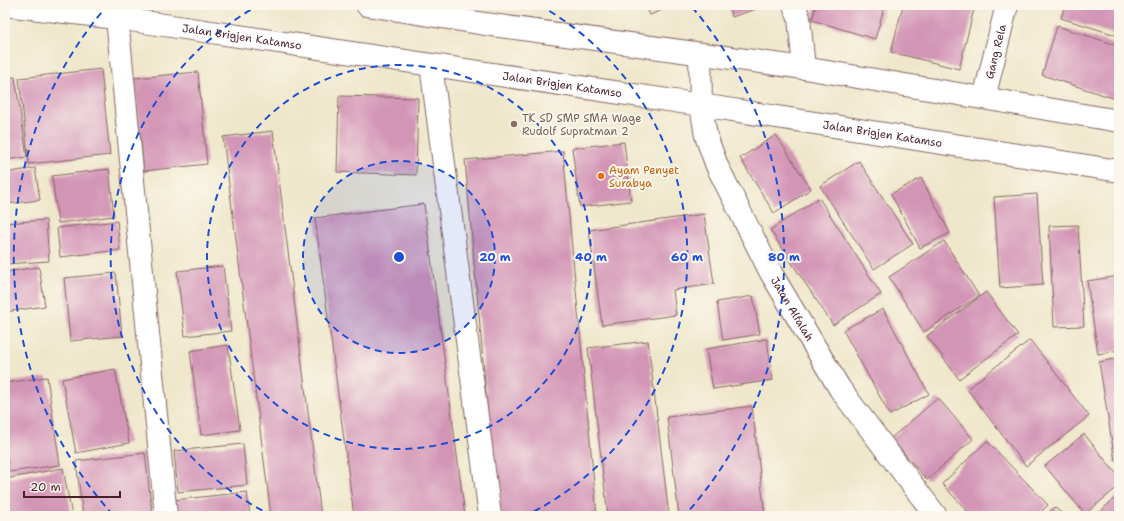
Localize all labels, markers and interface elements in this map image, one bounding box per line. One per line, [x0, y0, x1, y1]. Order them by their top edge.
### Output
street label: Jalan Brigjen Katamso [181, 20, 303, 53]
street label: Gang Rela [982, 22, 1010, 80]
street label: Jalan Brigjen Katamso [502, 68, 623, 101]
place label: TK SD SMP SMA Wage Rudolf Supratman 2 [522, 111, 641, 139]
street label: Jalan Brigjen Katamso [822, 117, 944, 151]
marker: TK SD SMP SMA Wage Rudolf Supratman 2 [509, 119, 519, 129]
place label: Ayam Penyet Surabya [609, 163, 679, 191]
marker: Ayam Penyet Surabya [596, 171, 606, 181]
text: 20 m [479, 249, 511, 265]
text: 40 m [575, 249, 607, 265]
text: 60 m [671, 249, 703, 265]
text: 80 m [768, 249, 800, 265]
centre of rings [392, 250, 406, 264]
street label: Jalan Alfalah [767, 274, 817, 344]
scale bar [24, 473, 120, 499]
text: 20 m [30, 479, 61, 495]

